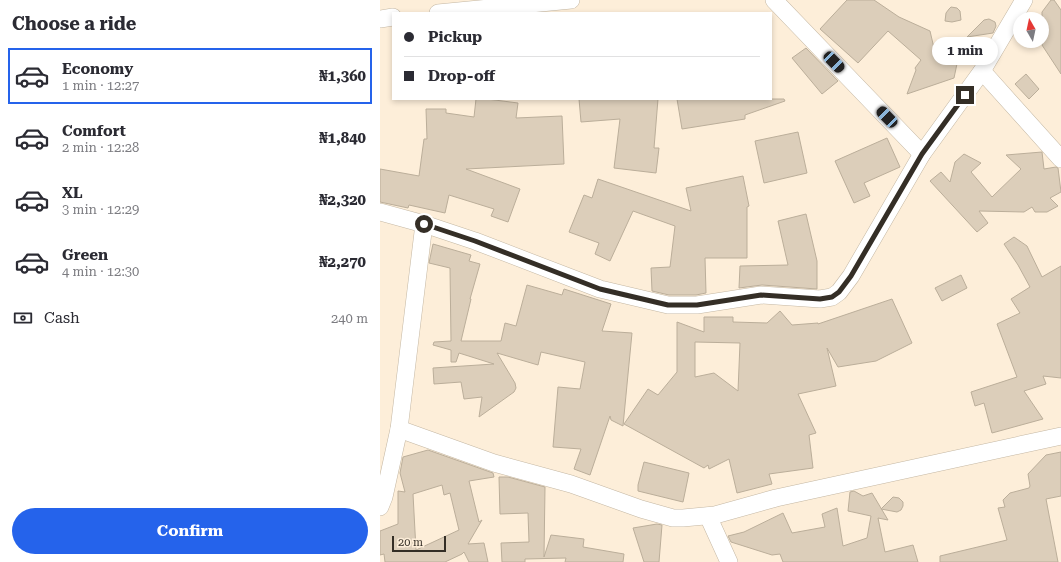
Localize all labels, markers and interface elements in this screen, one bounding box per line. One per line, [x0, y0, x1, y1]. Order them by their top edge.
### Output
north arrow [1013, 12, 1049, 48]
map controls [1013, 12, 1049, 48]
text: Choose a ride [12, 13, 136, 34]
text: Pickup [428, 28, 482, 46]
callout: 1 min [932, 37, 998, 65]
text: 1 min [947, 43, 983, 58]
car [821, 49, 847, 75]
icon: car [14, 58, 50, 94]
text: Economy [62, 60, 133, 78]
text: ₦1,360 [319, 67, 366, 85]
text: Drop-off [428, 67, 495, 85]
text: 1 min · 12:27 [62, 78, 139, 93]
route end [956, 86, 974, 104]
car [874, 104, 900, 130]
icon: car [14, 120, 50, 156]
text: Comfort [62, 122, 126, 140]
text: ₦1,840 [319, 129, 366, 147]
text: 2 min · 12:28 [62, 140, 139, 155]
icon: car [14, 182, 50, 218]
text: XL [62, 184, 83, 202]
text: ₦2,320 [319, 191, 366, 209]
text: 3 min · 12:29 [62, 202, 139, 217]
route start [415, 215, 433, 233]
icon: car [14, 244, 50, 280]
text: Green [62, 246, 108, 264]
text: ₦2,270 [319, 253, 366, 271]
text: 4 min · 12:30 [62, 264, 139, 279]
icon: cash [12, 307, 34, 329]
text: Cash [44, 309, 80, 327]
text: 240 m [331, 311, 368, 326]
button: Confirm [12, 508, 368, 554]
scale bar [392, 534, 446, 553]
text: 20 m [398, 536, 423, 549]

